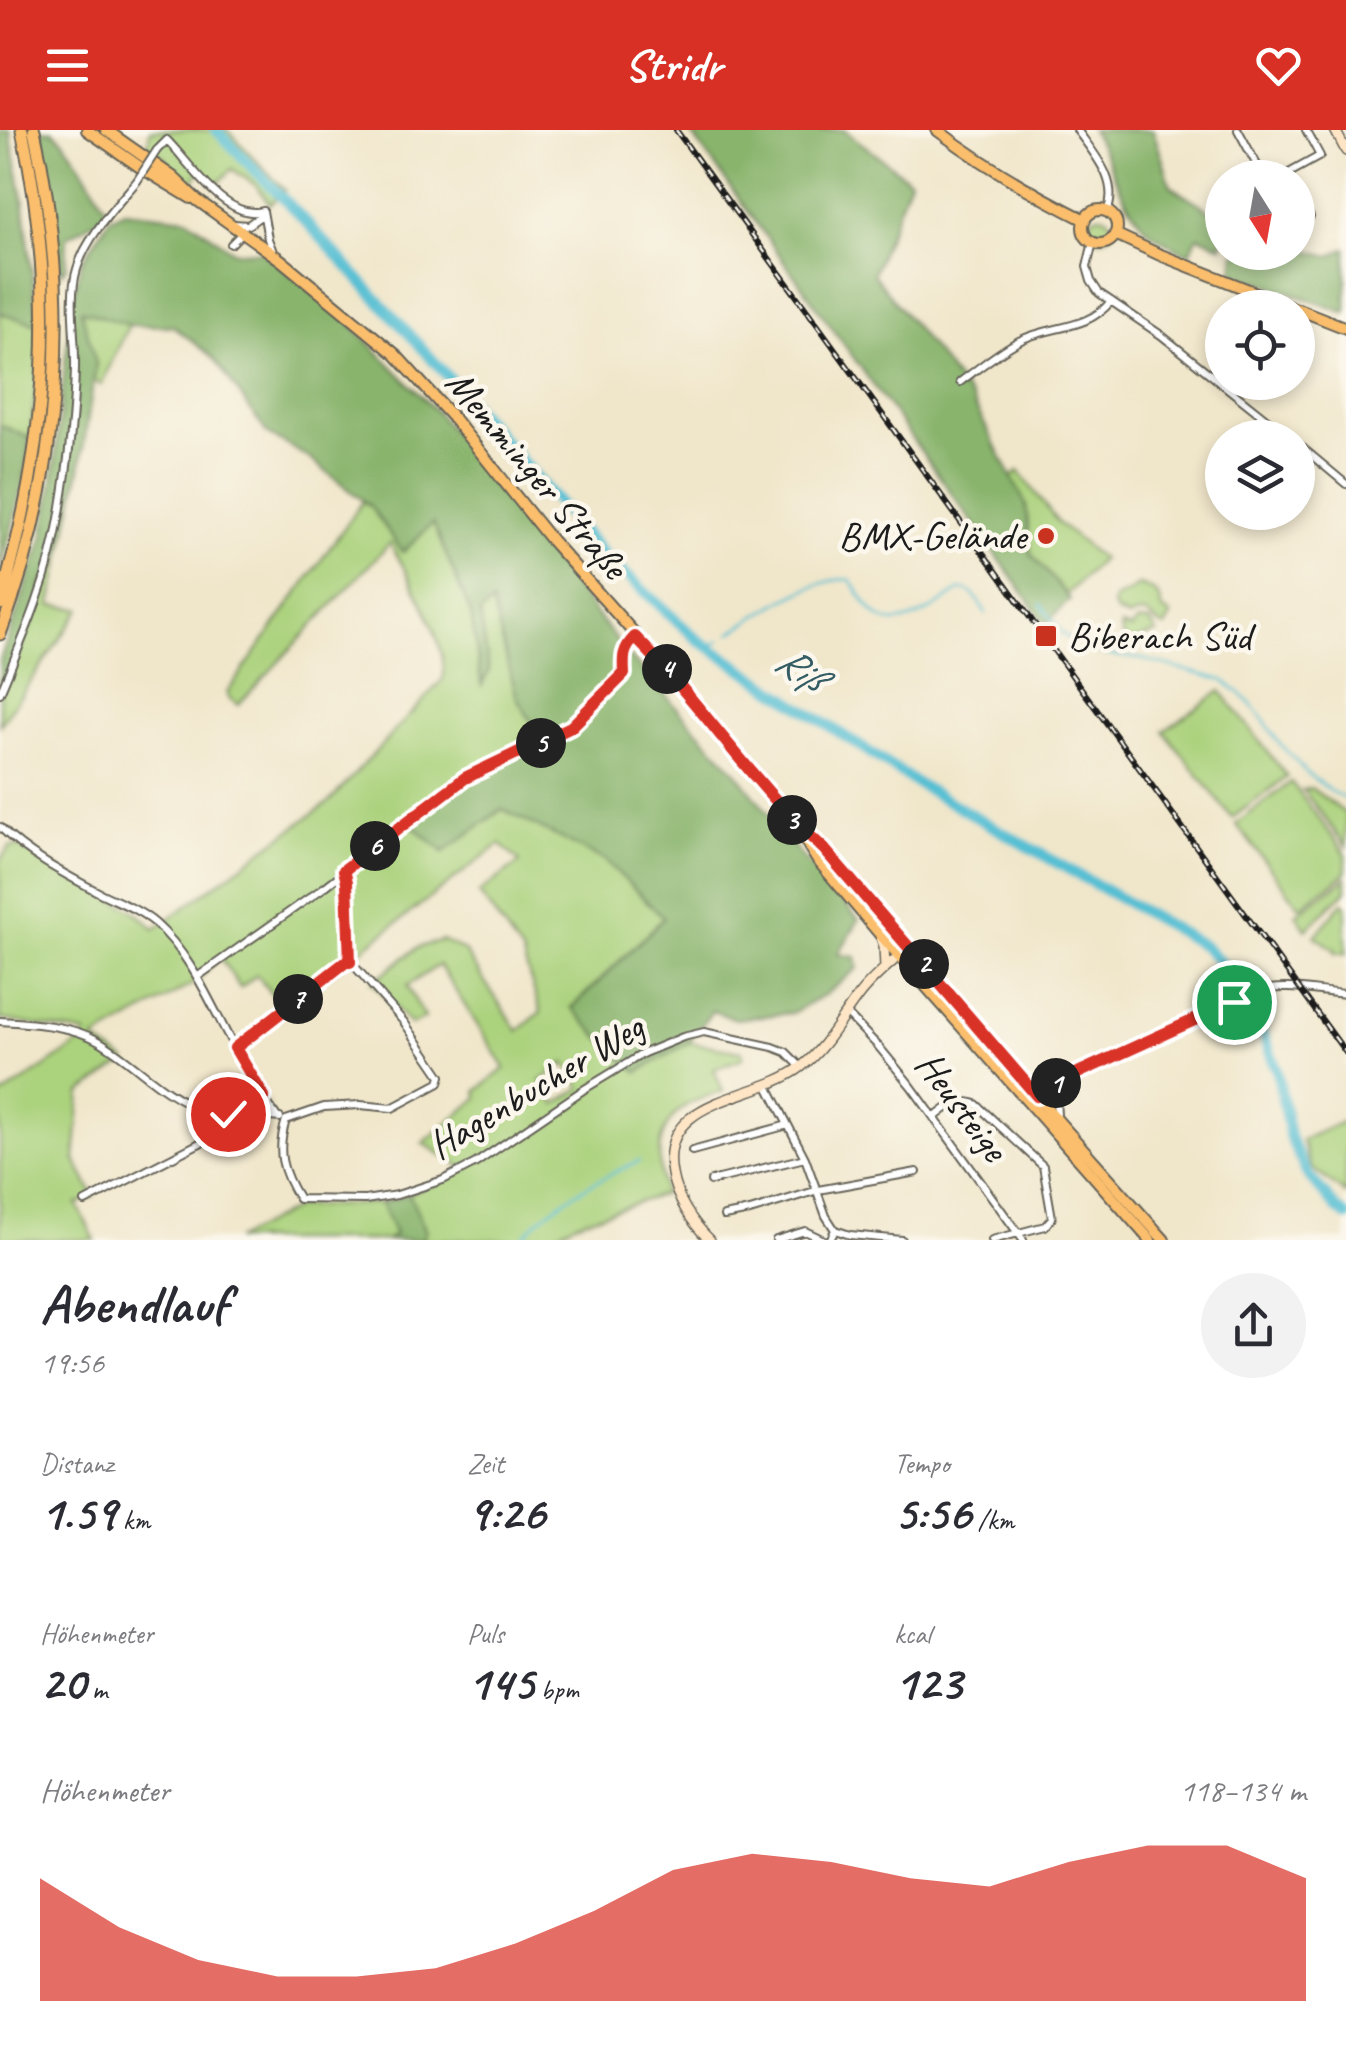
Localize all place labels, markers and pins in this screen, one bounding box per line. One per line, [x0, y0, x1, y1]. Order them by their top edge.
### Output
place label: BMX-Gelände [839, 511, 1029, 561]
marker: BMX-Gelände [1035, 525, 1057, 547]
place label: Biberach Süd [1068, 611, 1257, 661]
marker: Biberach Süd [1033, 623, 1059, 649]
pin: 4 [642, 644, 692, 694]
pin: 5 [516, 718, 566, 768]
pin: 3 [767, 795, 817, 845]
pin: 6 [350, 821, 400, 871]
pin: 2 [899, 939, 949, 989]
pin [1192, 960, 1277, 1045]
pin: 7 [273, 974, 323, 1024]
pin: 1 [1031, 1058, 1081, 1108]
pin [186, 1072, 271, 1157]

